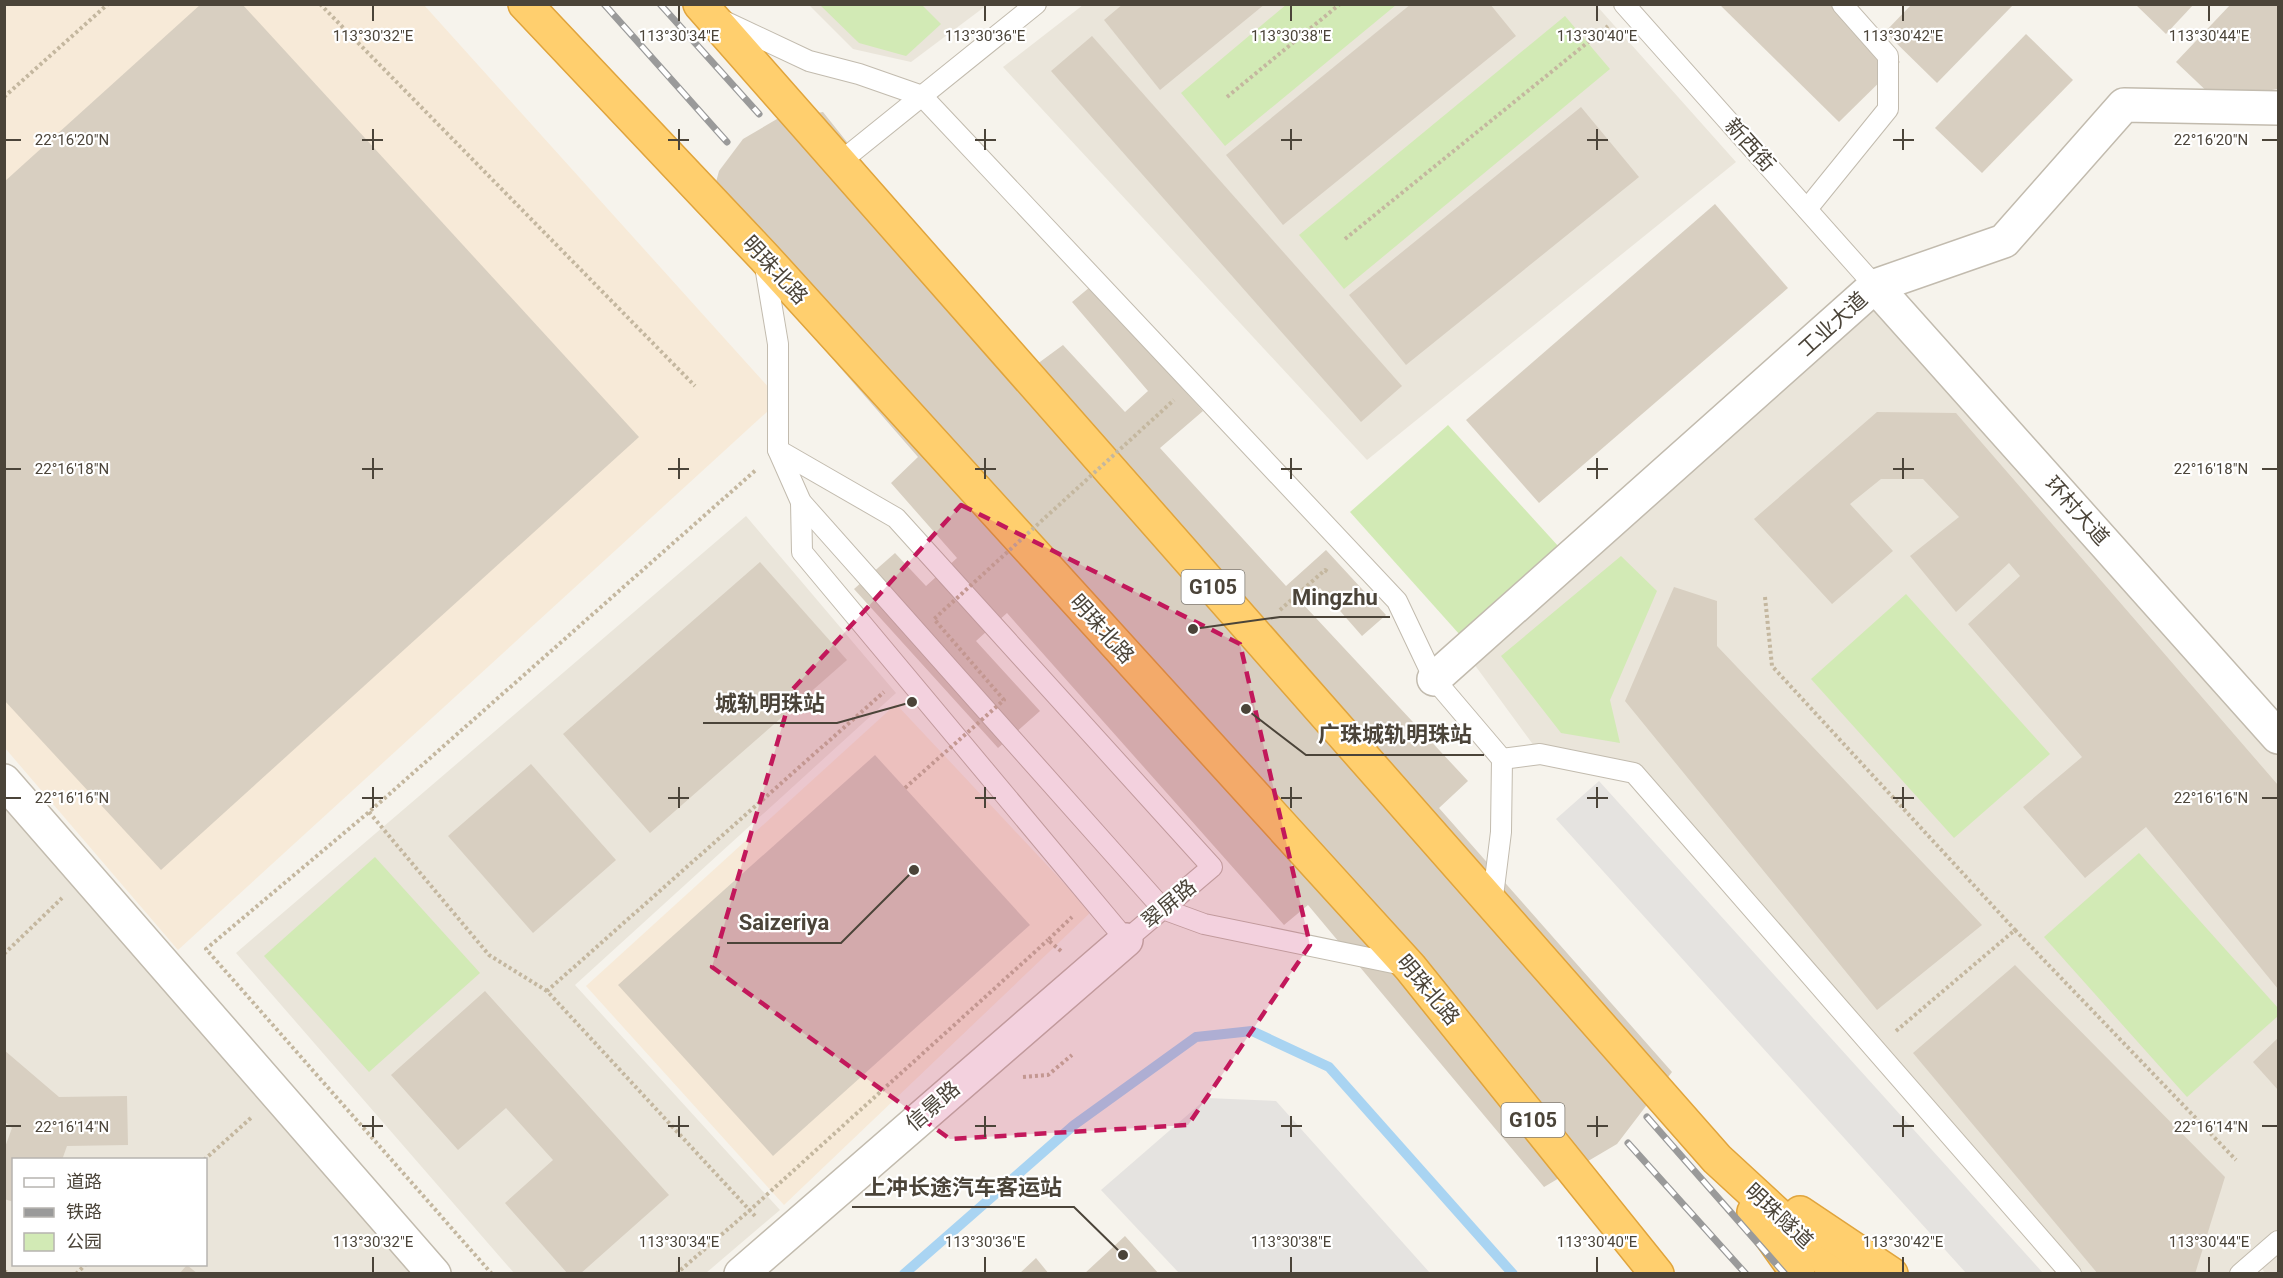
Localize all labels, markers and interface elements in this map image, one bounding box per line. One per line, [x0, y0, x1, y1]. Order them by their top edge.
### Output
text: 113°30'32"E [333, 27, 414, 45]
text: 113°30'34"E [639, 27, 720, 45]
text: 113°30'36"E [945, 27, 1026, 45]
text: 113°30'38"E [1251, 27, 1332, 45]
text: 113°30'40"E [1557, 27, 1638, 45]
text: 113°30'42"E [1863, 27, 1944, 45]
text: 113°30'44"E [2169, 27, 2250, 45]
street label: 新西街 [1720, 114, 1780, 176]
text: 22°16'20"N [35, 131, 109, 149]
text: 22°16'20"N [2174, 131, 2248, 149]
street label: 明珠北路 [738, 231, 812, 309]
street label: 工业大道 [1794, 287, 1872, 361]
text: 22°16'18"N [35, 460, 109, 478]
text: 22°16'18"N [2174, 460, 2248, 478]
street label: 环村大道 [2040, 472, 2114, 550]
road number: G105 [1182, 570, 1244, 604]
callout: Mingzhu [1280, 577, 1390, 617]
text: Mingzhu [1292, 585, 1378, 610]
street label: 明珠北路 [1065, 590, 1139, 668]
callout: 城轨明珠站 [703, 683, 837, 723]
text: 城轨明珠站 [715, 691, 825, 716]
callout: 广珠城轨明珠站 [1306, 715, 1484, 755]
text: 广珠城轨明珠站 [1318, 722, 1472, 747]
text: 22°16'16"N [35, 789, 109, 807]
text: 22°16'16"N [2174, 789, 2248, 807]
street label: 翠屏路 [1137, 875, 1201, 933]
callout: Saizeriya [727, 903, 841, 943]
text: Saizeriya [739, 910, 830, 935]
street label: 明珠北路 [1392, 950, 1464, 1030]
street label: 信景路 [901, 1076, 965, 1136]
road number: G105 [1502, 1103, 1564, 1137]
text: 22°16'14"N [35, 1118, 109, 1136]
text: 22°16'14"N [2174, 1118, 2248, 1136]
legend [12, 1158, 207, 1266]
callout: 上冲长途汽车客运站 [852, 1167, 1074, 1207]
text: 道路 [66, 1171, 102, 1192]
text: 上冲长途汽车客运站 [864, 1175, 1062, 1200]
street label: 明珠隧道 [1740, 1179, 1818, 1253]
text: 铁路 [66, 1201, 102, 1222]
text: 公园 [66, 1231, 102, 1252]
text: 113°30'32"E [333, 1233, 414, 1251]
text: 113°30'34"E [639, 1233, 720, 1251]
text: 113°30'36"E [945, 1233, 1026, 1251]
text: 113°30'38"E [1251, 1233, 1332, 1251]
text: 113°30'40"E [1557, 1233, 1638, 1251]
text: 113°30'42"E [1863, 1233, 1944, 1251]
text: 113°30'44"E [2169, 1233, 2250, 1251]

